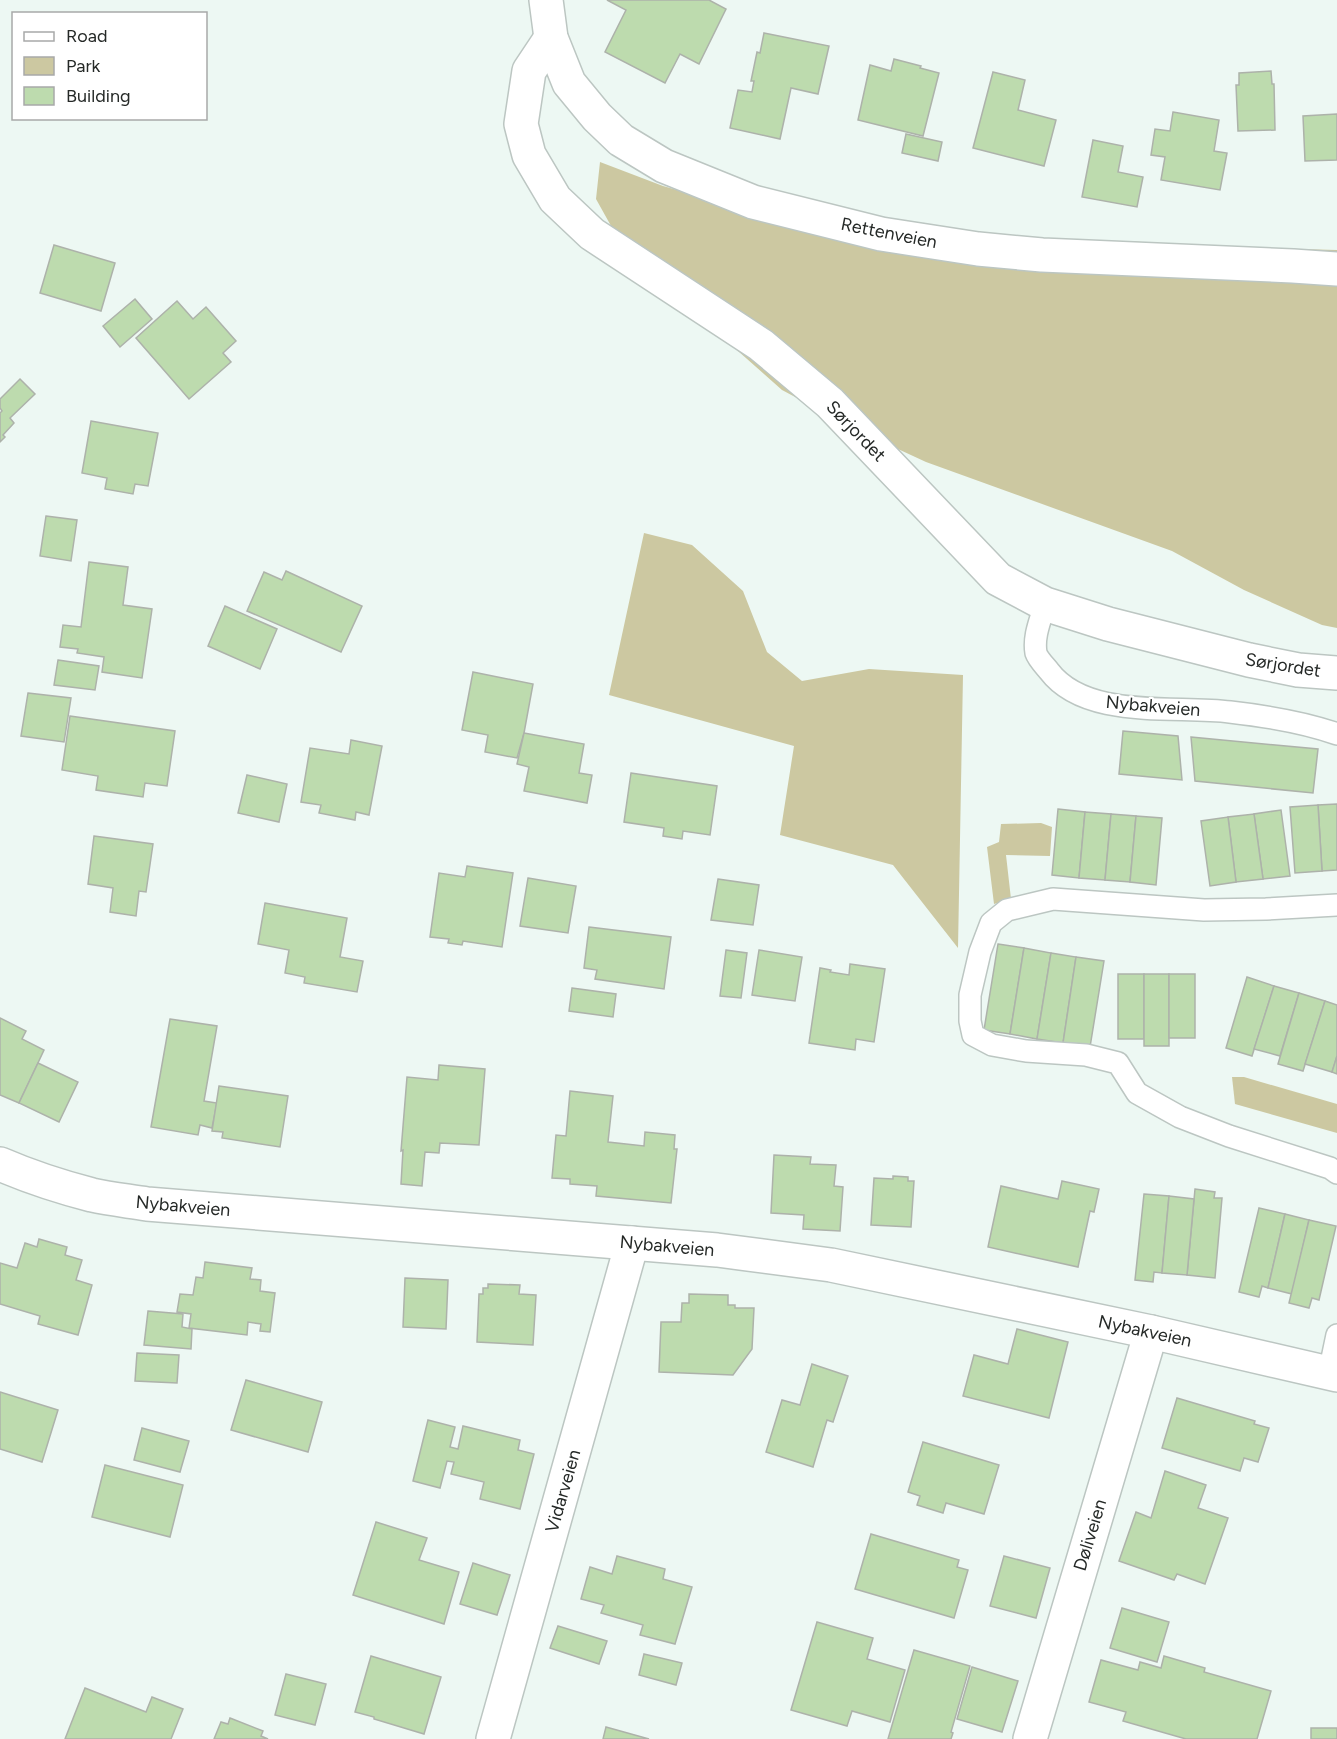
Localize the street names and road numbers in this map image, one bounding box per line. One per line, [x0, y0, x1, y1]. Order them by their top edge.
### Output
street label: Rettenveien [839, 213, 939, 253]
street label: Sørjordet [822, 396, 890, 466]
street label: Sørjordet [1244, 648, 1322, 682]
street label: Nybakveien [1105, 691, 1201, 721]
street label: Nybakveien [135, 1191, 231, 1221]
street label: Nybakveien [619, 1231, 715, 1261]
street label: Nybakveien [1096, 1310, 1194, 1352]
street label: Vidarveien [541, 1447, 585, 1535]
street label: Døliveien [1069, 1496, 1111, 1574]

